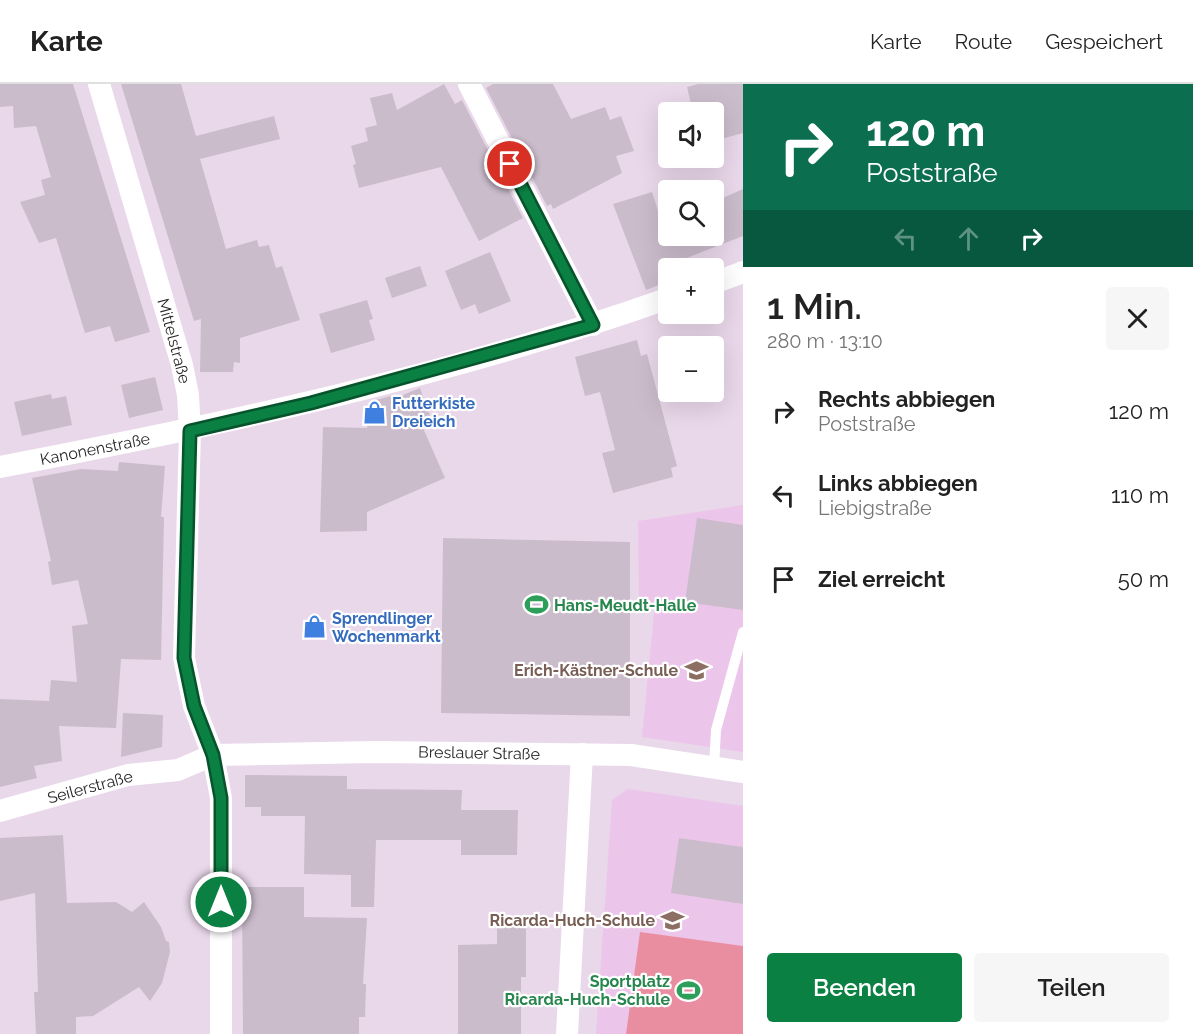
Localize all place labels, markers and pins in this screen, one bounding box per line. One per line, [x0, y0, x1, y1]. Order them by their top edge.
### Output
pin [484, 138, 535, 189]
place label: Futterkiste Dreieich [392, 394, 476, 431]
shop icon: Futterkiste Dreieich [361, 399, 387, 425]
sports icon: Hans-Meudt-Halle [523, 592, 549, 618]
place label: Hans-Meudt-Halle [554, 596, 697, 615]
place label: Sprendlinger Wochenmarkt [332, 609, 441, 646]
shop icon: Sprendlinger Wochenmarkt [301, 614, 327, 640]
school or university icon: Erich-Kästner-Schule [683, 657, 709, 683]
place label: Erich-Kästner-Schule [514, 661, 678, 680]
school or university icon: Ricarda-Huch-Schule [660, 907, 686, 933]
place label: Ricarda-Huch-Schule [490, 911, 655, 930]
place label: Sportplatz Ricarda-Huch-Schule [505, 972, 670, 1009]
sports icon: Sportplatz Ricarda-Huch-Schule [675, 977, 701, 1003]

